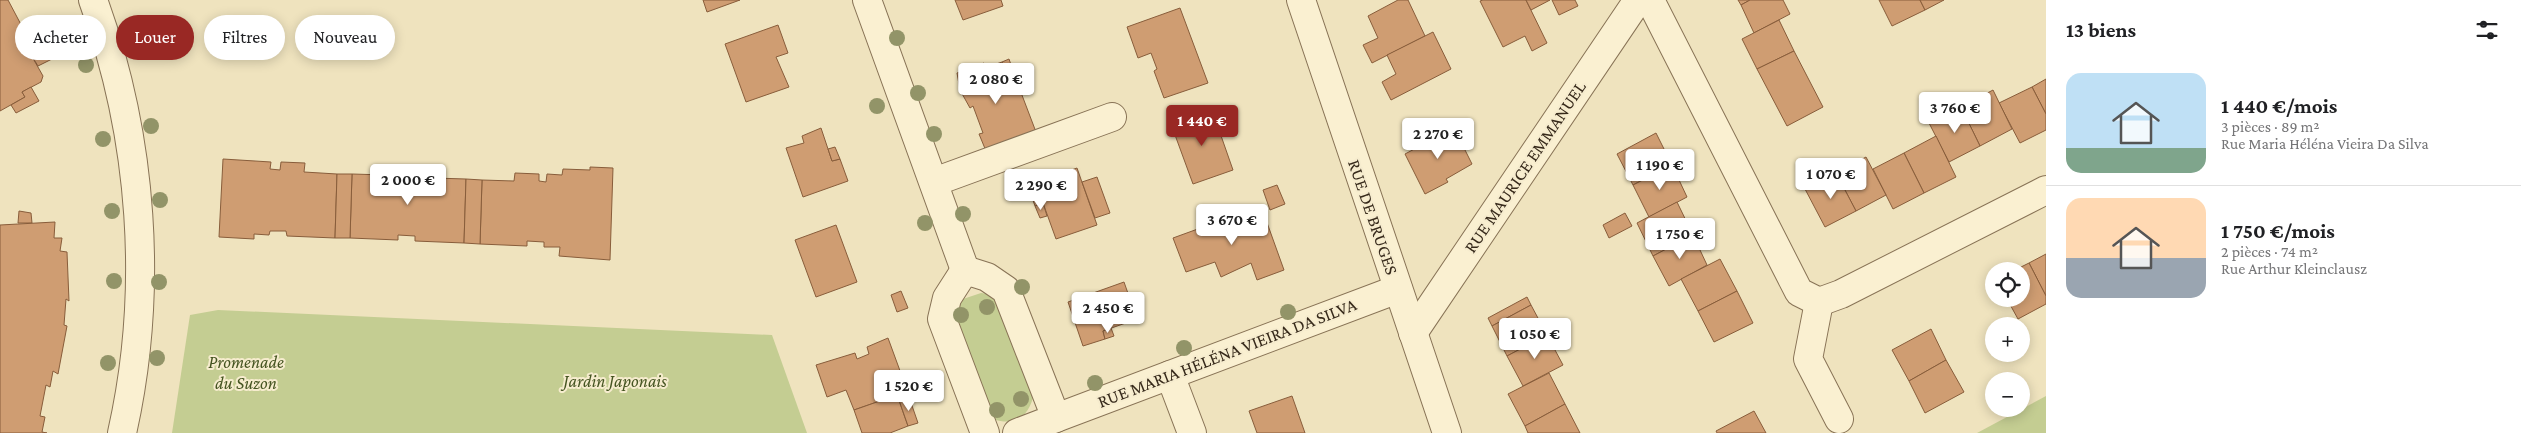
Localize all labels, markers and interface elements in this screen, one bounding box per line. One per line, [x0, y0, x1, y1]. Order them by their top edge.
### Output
chip: Acheter [15, 15, 106, 60]
chip: Louer [116, 15, 194, 60]
chip: Filtres [204, 15, 285, 60]
chip: Nouveau [295, 15, 395, 60]
icon: filters [2473, 16, 2501, 44]
text: 13 biens [2066, 18, 2136, 42]
pin: 2 080 € [950, 62, 1042, 105]
text: 2 080 € [969, 70, 1023, 87]
street label: RUE MAURICE EMMANUEL [1460, 77, 1590, 257]
pin: 3 760 € [1909, 92, 2001, 134]
icon: home [2106, 93, 2166, 153]
text: 1 440 €/mois [2221, 94, 2337, 118]
text: 3 760 € [1930, 99, 1980, 116]
pin: 1 440 € [1156, 104, 1248, 147]
text: 1 440 € [1177, 112, 1227, 129]
pin: 2 270 € [1392, 118, 1484, 160]
text: 3 pièces · 89 m² [2221, 118, 2320, 135]
text: 2 270 € [1413, 125, 1463, 142]
text: Rue Maria Héléna Vieira Da Silva [2221, 135, 2429, 152]
pin: 1 190 € [1614, 148, 1706, 191]
text: 1 190 € [1636, 156, 1684, 173]
street label: RUE DE BRUGES [1344, 157, 1402, 277]
pin: 1 070 € [1785, 158, 1877, 200]
pin: 2 000 € [362, 164, 454, 206]
text: 1 070 € [1806, 165, 1856, 182]
pin: 2 290 € [995, 168, 1087, 211]
text: 2 000 € [381, 171, 435, 188]
text: 2 290 € [1015, 176, 1067, 193]
pin: 3 670 € [1186, 204, 1278, 246]
text: 3 670 € [1207, 211, 1257, 228]
pin: 1 750 € [1634, 218, 1726, 260]
icon: home [2106, 218, 2166, 278]
text: 1 750 €/mois [2221, 219, 2335, 243]
text: 1 750 € [1656, 225, 1704, 242]
text: 2 pièces · 74 m² [2221, 243, 2318, 260]
text: Rue Arthur Kleinclausz [2221, 260, 2367, 277]
map controls [1985, 262, 2030, 417]
button: locate [1985, 262, 2030, 307]
pin: 2 450 € [1062, 292, 1154, 334]
street label: RUE MARIA HÉLÉNA VIEIRA DA SILVA [1095, 294, 1360, 412]
text: 2 450 € [1083, 299, 1133, 316]
button: + [1985, 317, 2030, 362]
pin: 1 050 € [1489, 318, 1581, 360]
text: 1 050 € [1510, 325, 1560, 342]
park label: Promenade du Suzon [208, 352, 284, 393]
pin: 1 520 € [863, 370, 955, 412]
park label: Jardin Japonais [560, 371, 667, 391]
button: − [1985, 372, 2030, 417]
text: 1 520 € [885, 377, 933, 394]

